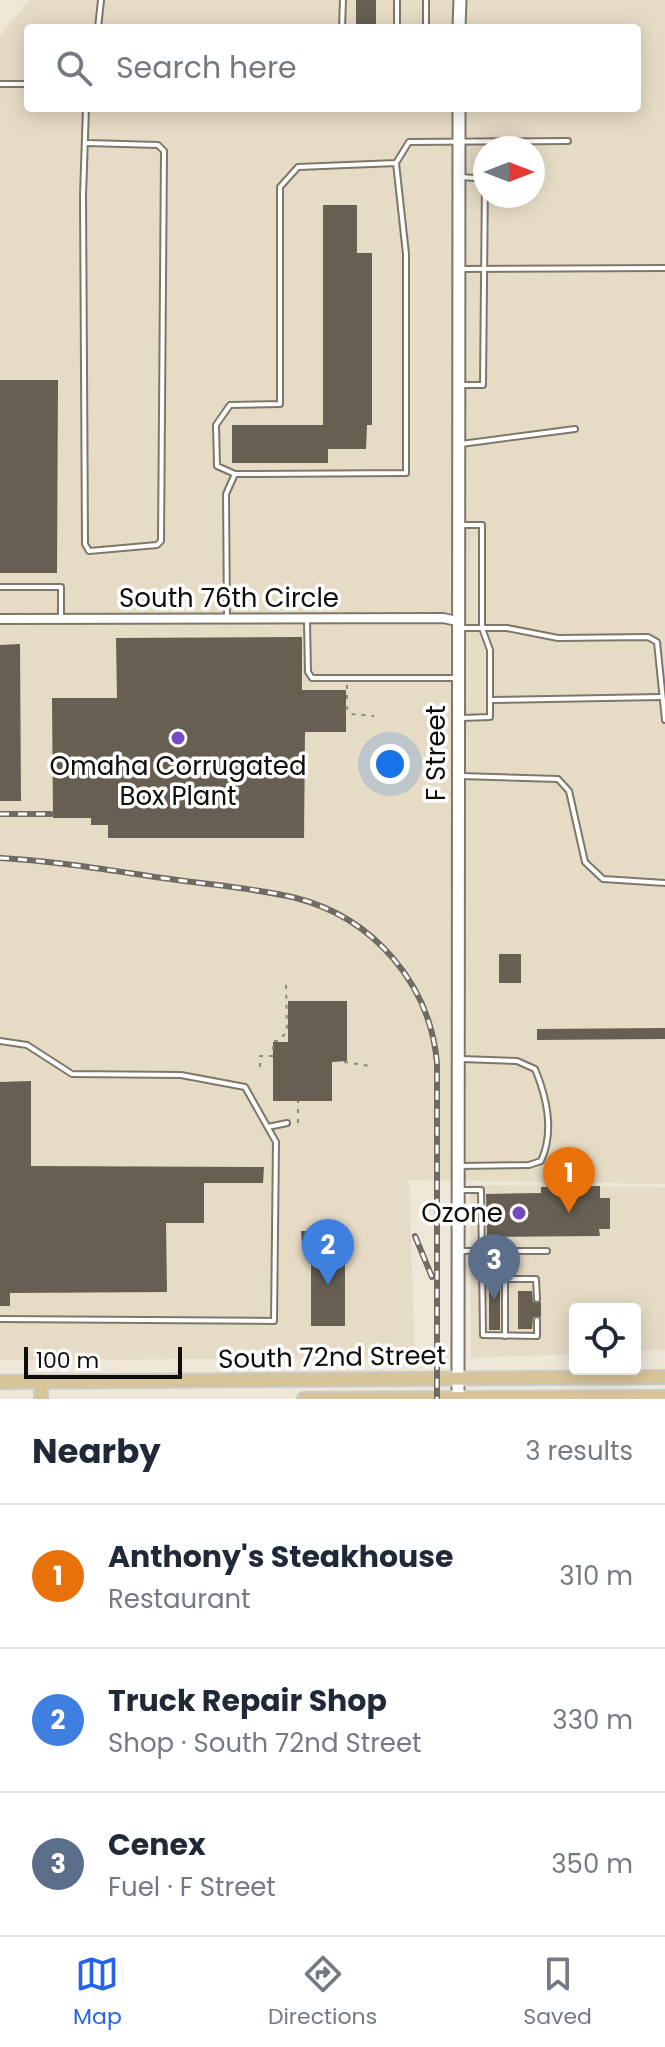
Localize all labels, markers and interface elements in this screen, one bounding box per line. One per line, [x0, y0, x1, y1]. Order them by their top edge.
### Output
search box [24, 24, 641, 112]
icon: search [52, 46, 96, 90]
text: Search here [116, 46, 297, 89]
north arrow [473, 136, 545, 208]
street label: South 76th Circle [119, 580, 339, 616]
street label: F Street [418, 705, 454, 801]
marker: Omaha Corrugated Box Plant [169, 729, 187, 747]
your location [370, 744, 410, 784]
place label: Omaha Corrugated Box Plant [49, 748, 307, 814]
pin: 1 [543, 1147, 595, 1213]
place label: Ozone [421, 1195, 503, 1231]
marker: Ozone [510, 1204, 528, 1222]
pin: 2 [302, 1219, 354, 1285]
pin: 3 [468, 1234, 520, 1300]
map controls [569, 1303, 641, 1375]
button: locate [569, 1303, 641, 1375]
street label: South 72nd Street [218, 1337, 446, 1377]
scale bar [24, 1343, 182, 1379]
text: 100 m [36, 1345, 99, 1376]
text: Nearby [32, 1427, 161, 1475]
text: 3 results [525, 1433, 633, 1469]
text: Anthony's Steakhouse [108, 1535, 454, 1578]
text: 1 [53, 1558, 63, 1594]
text: 310 m [559, 1558, 633, 1594]
text: Restaurant [108, 1581, 251, 1617]
text: Truck Repair Shop [108, 1679, 387, 1722]
text: 2 [51, 1702, 65, 1738]
text: 330 m [552, 1702, 633, 1738]
text: Shop · South 72nd Street [108, 1725, 422, 1761]
text: Cenex [108, 1823, 206, 1866]
text: 3 [50, 1846, 66, 1882]
text: 350 m [551, 1846, 633, 1882]
text: Fuel · F Street [108, 1869, 276, 1905]
tab: Map [73, 1952, 122, 2033]
tab: Directions [268, 1952, 377, 2033]
tab: Saved [523, 1952, 592, 2033]

